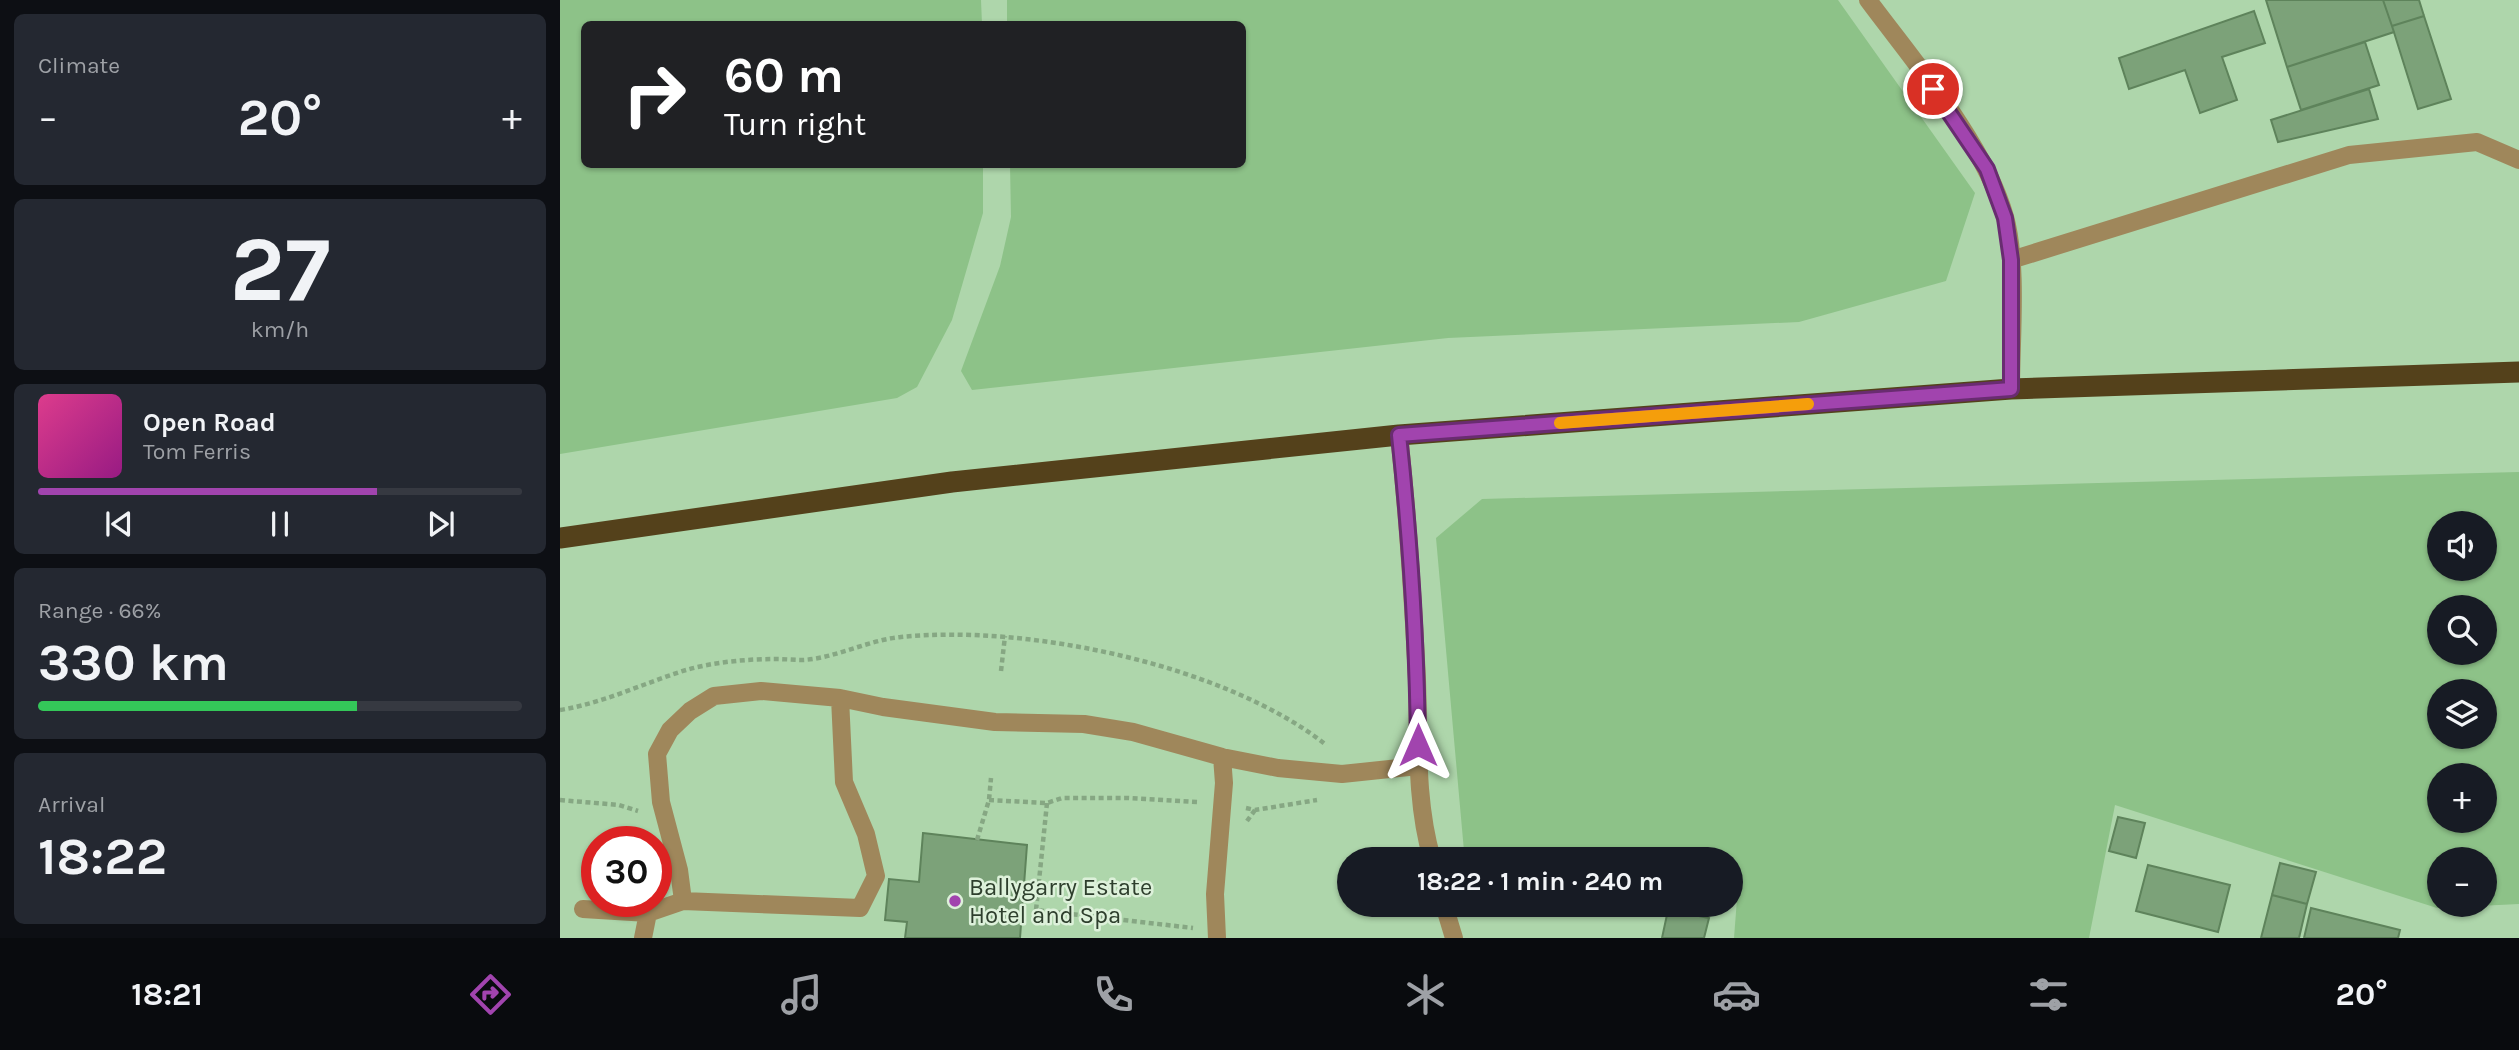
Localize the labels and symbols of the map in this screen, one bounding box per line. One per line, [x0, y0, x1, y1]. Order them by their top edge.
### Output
pin [1903, 59, 1963, 119]
position arrow [1381, 708, 1455, 782]
speed limit sign: 30 [581, 826, 672, 917]
place label: Ballygarry Estate Hotel and Spa [969, 873, 1152, 929]
marker: Ballygarry Estate Hotel and Spa [947, 893, 963, 909]

